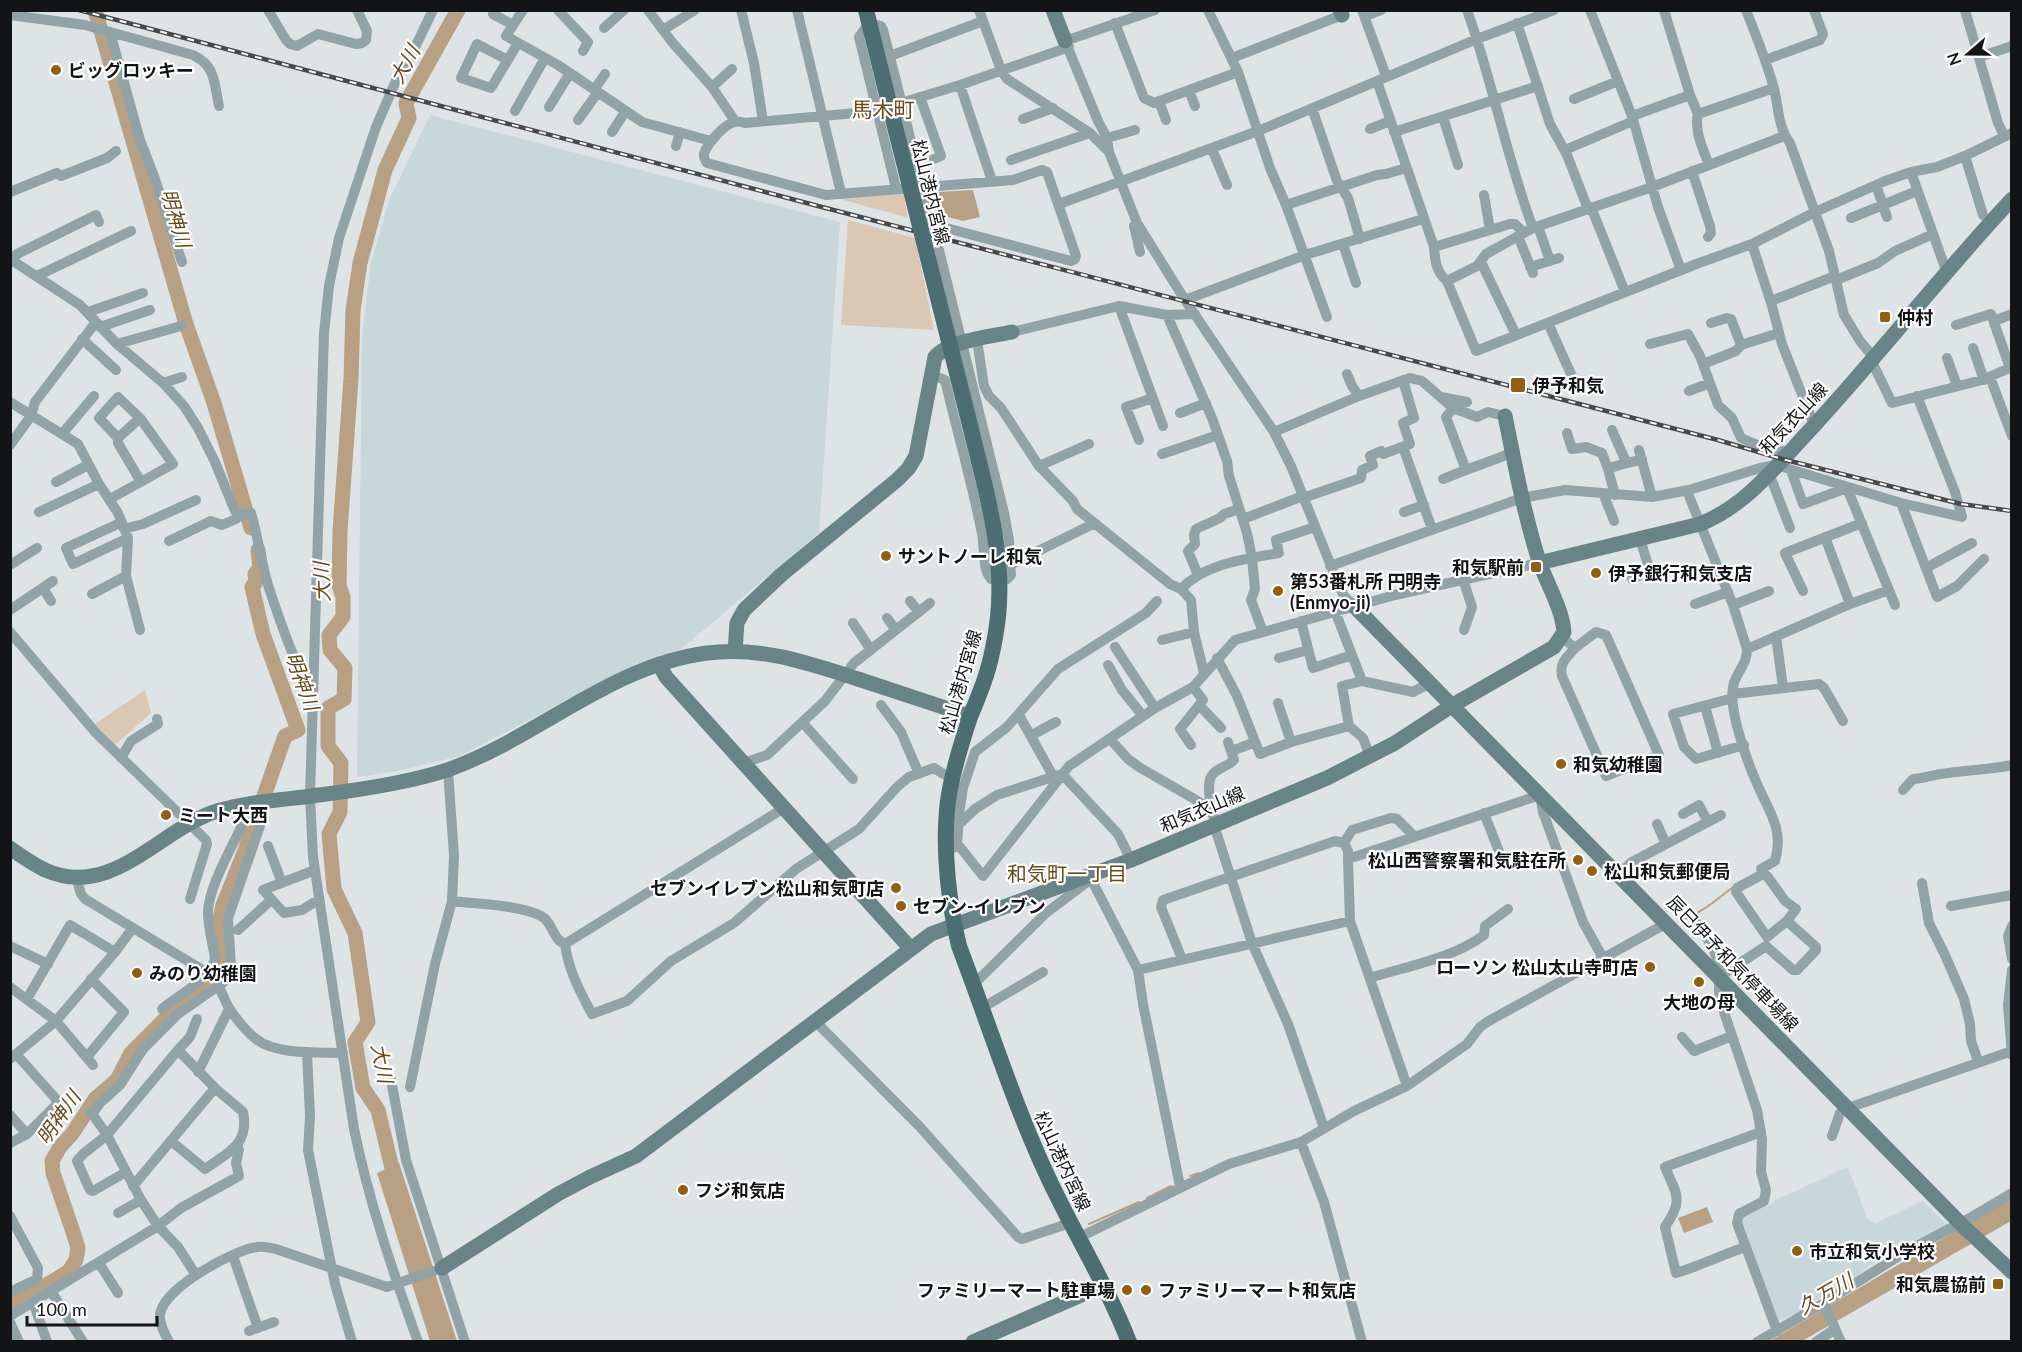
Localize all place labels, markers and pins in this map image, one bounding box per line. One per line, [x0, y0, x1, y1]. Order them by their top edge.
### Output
place label: ビッグロッキー [68, 59, 194, 81]
marker: ビッグロッキー [49, 63, 63, 77]
place label: 仲村 [1897, 306, 1933, 328]
marker: 仲村 [1878, 310, 1892, 324]
place label: 伊予和気 [1532, 374, 1604, 396]
marker: 伊予和気 [1509, 376, 1527, 394]
place label: サントノーレ和気 [898, 545, 1042, 567]
marker: サントノーレ和気 [879, 549, 893, 563]
place label: 和気駅前 [1452, 556, 1524, 578]
marker: 和気駅前 [1529, 560, 1543, 574]
place label: 伊予銀行和気支店 [1608, 562, 1752, 584]
marker: 伊予銀行和気支店 [1589, 566, 1603, 580]
place label: 第53番札所 円明寺 (Enmyo-ji) [1290, 570, 1441, 613]
marker: 第53番札所 円明寺 (Enmyo-ji) [1271, 584, 1285, 598]
place label: 和気幼稚園 [1573, 753, 1663, 775]
marker: 和気幼稚園 [1554, 757, 1568, 771]
place label: ミート大西 [178, 804, 268, 826]
marker: ミート大西 [159, 808, 173, 822]
place label: 松山西警察署和気駐在所 [1368, 849, 1566, 871]
marker: 松山西警察署和気駐在所 [1571, 853, 1585, 867]
place label: 松山和気郵便局 [1604, 860, 1730, 882]
marker: 松山和気郵便局 [1585, 864, 1599, 878]
place label: セブンイレブン松山和気町店 [650, 877, 884, 899]
marker: セブンイレブン松山和気町店 [889, 881, 903, 895]
place label: セブン-イレブン [913, 895, 1046, 917]
marker: セブン-イレブン [894, 899, 908, 913]
place label: ローソン 松山太山寺町店 [1436, 956, 1638, 978]
marker: ローソン 松山太山寺町店 [1643, 960, 1657, 974]
place label: みのり幼稚園 [149, 962, 257, 984]
marker: みのり幼稚園 [130, 966, 144, 980]
marker: 大地の母 [1692, 975, 1706, 989]
place label: 大地の母 [1663, 991, 1735, 1013]
place label: フジ和気店 [695, 1179, 785, 1201]
marker: フジ和気店 [676, 1183, 690, 1197]
place label: 市立和気小学校 [1809, 1240, 1935, 1262]
marker: 市立和気小学校 [1790, 1244, 1804, 1258]
place label: 和気農協前 [1896, 1273, 1986, 1295]
marker: 和気農協前 [1991, 1277, 2005, 1291]
place label: ファミリーマート駐車場 [917, 1279, 1115, 1301]
place label: ファミリーマート和気店 [1158, 1279, 1356, 1301]
marker: ファミリーマート駐車場 [1120, 1283, 1134, 1297]
marker: ファミリーマート和気店 [1139, 1283, 1153, 1297]

